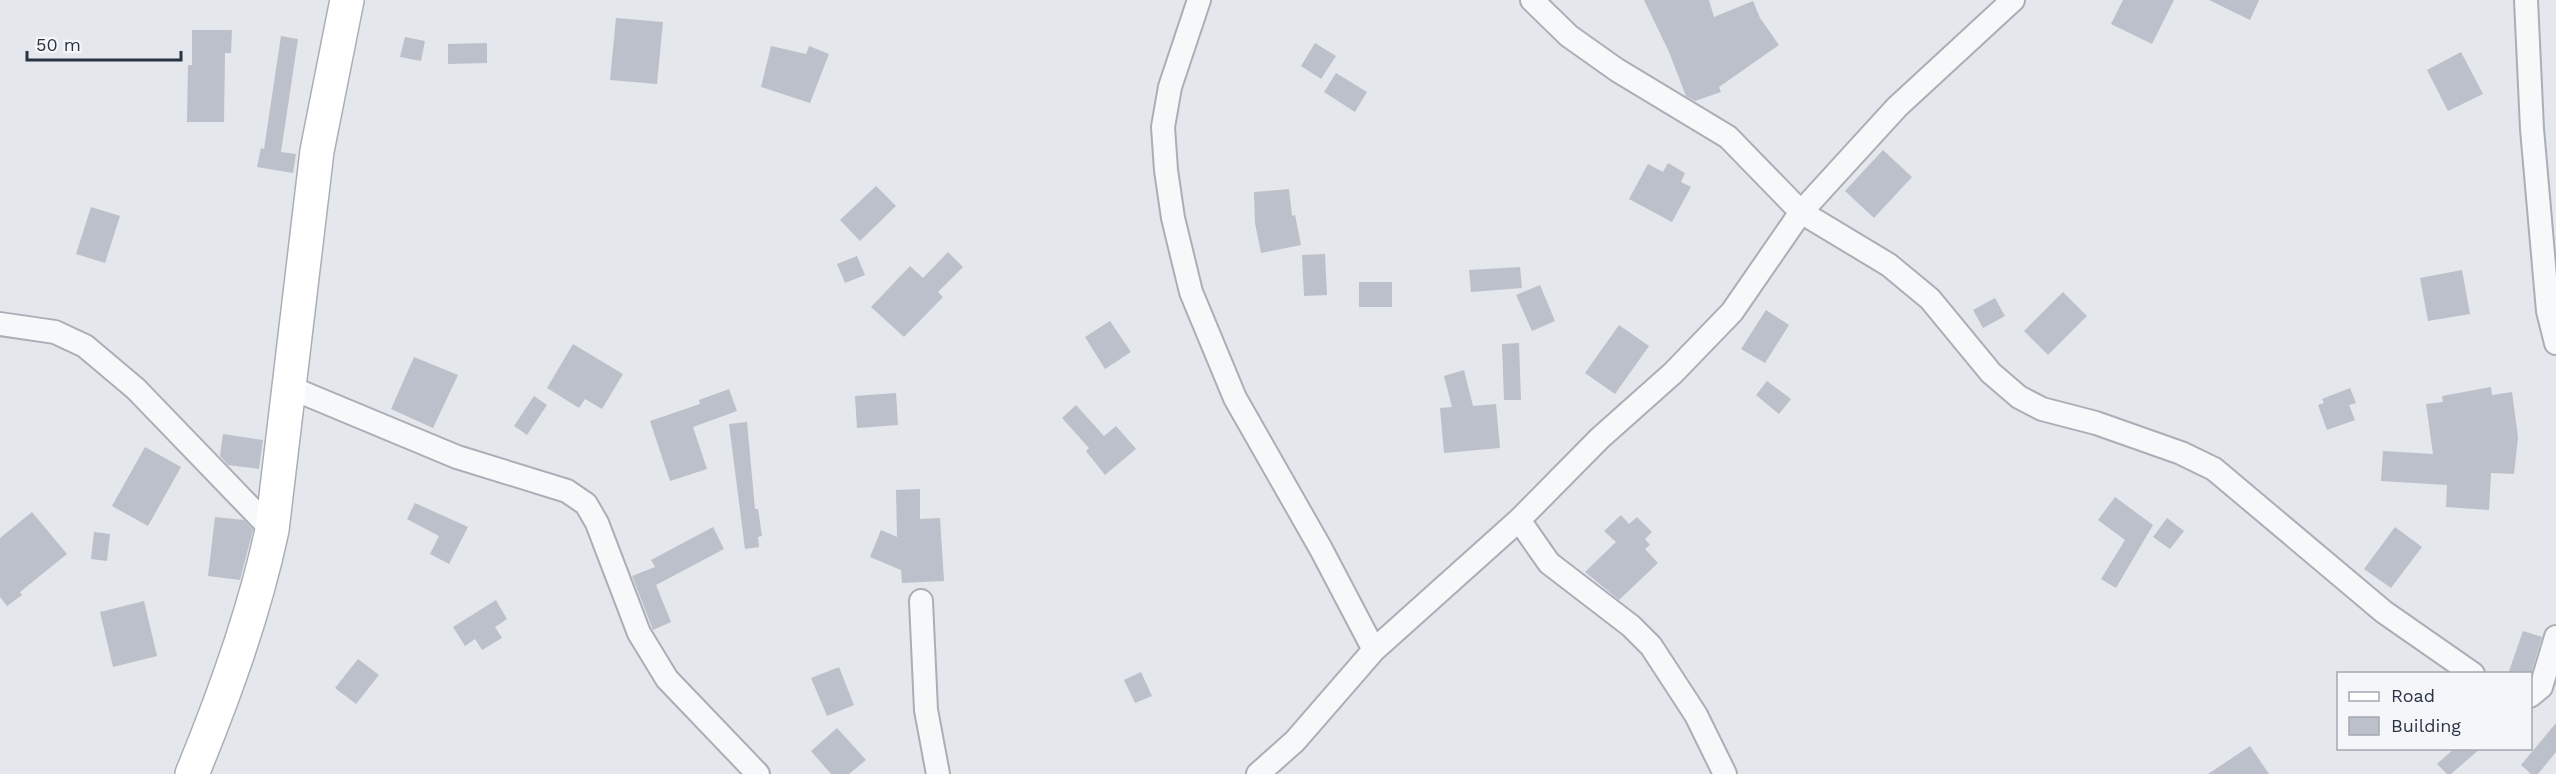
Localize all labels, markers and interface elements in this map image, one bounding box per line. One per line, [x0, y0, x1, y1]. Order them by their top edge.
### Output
scale bar [27, 24, 182, 62]
text: 50 m [36, 34, 81, 55]
legend [2337, 672, 2532, 750]
text: Road [2391, 685, 2435, 706]
text: Building [2391, 715, 2461, 736]

